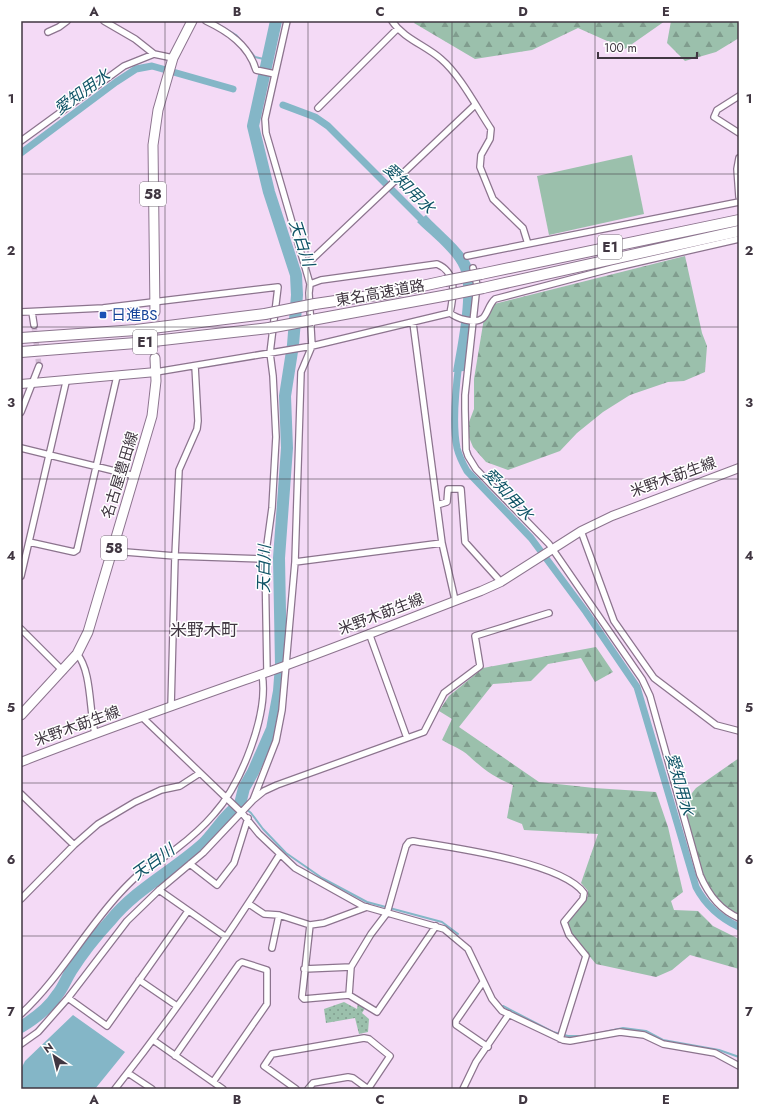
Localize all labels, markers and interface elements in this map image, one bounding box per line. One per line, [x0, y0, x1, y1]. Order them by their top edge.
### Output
text: A [88, 2, 99, 21]
text: B [233, 2, 242, 21]
text: C [375, 2, 385, 21]
text: D [518, 2, 528, 21]
text: E [662, 2, 670, 21]
scale bar [598, 34, 697, 60]
text: 100 m [604, 39, 637, 57]
water label: 愛知用水 [49, 63, 116, 120]
text: 1 [8, 89, 14, 108]
text: 1 [746, 89, 752, 108]
water label: 愛知用水 [378, 157, 441, 220]
road number: 58 [140, 182, 166, 206]
water label: 天白川 [284, 217, 321, 271]
road number: E1 [598, 235, 622, 259]
text: 2 [7, 241, 15, 260]
text: 2 [745, 241, 753, 260]
street label: 東名高速道路 [334, 274, 426, 312]
place label: 日進BS [111, 304, 158, 326]
marker: 日進BS [98, 310, 108, 320]
road number: E1 [133, 330, 157, 354]
text: 3 [7, 393, 15, 412]
text: 3 [745, 393, 753, 412]
street label: 名古屋豊田線 [96, 429, 144, 521]
street label: 米野木莇生線 [627, 451, 719, 503]
water label: 愛知用水 [478, 463, 540, 527]
road number: 58 [101, 536, 127, 560]
water label: 天白川 [252, 543, 276, 593]
text: 4 [6, 546, 16, 565]
text: 4 [744, 546, 754, 565]
street label: 米野木莇生線 [335, 588, 427, 640]
district label: 米野木町 [170, 618, 238, 642]
text: 5 [7, 698, 15, 717]
text: 5 [745, 698, 753, 717]
street label: 米野木莇生線 [31, 700, 123, 752]
water label: 愛知用水 [660, 750, 700, 820]
water label: 天白川 [127, 837, 181, 885]
text: 6 [7, 850, 16, 869]
text: 6 [745, 850, 754, 869]
text: 7 [7, 1002, 15, 1021]
text: 7 [745, 1002, 753, 1021]
north arrow [34, 1036, 74, 1076]
text: N [40, 1039, 56, 1057]
text: A [88, 1090, 99, 1109]
text: B [233, 1090, 242, 1109]
text: C [375, 1090, 385, 1109]
text: D [518, 1090, 528, 1109]
text: E [662, 1090, 670, 1109]

